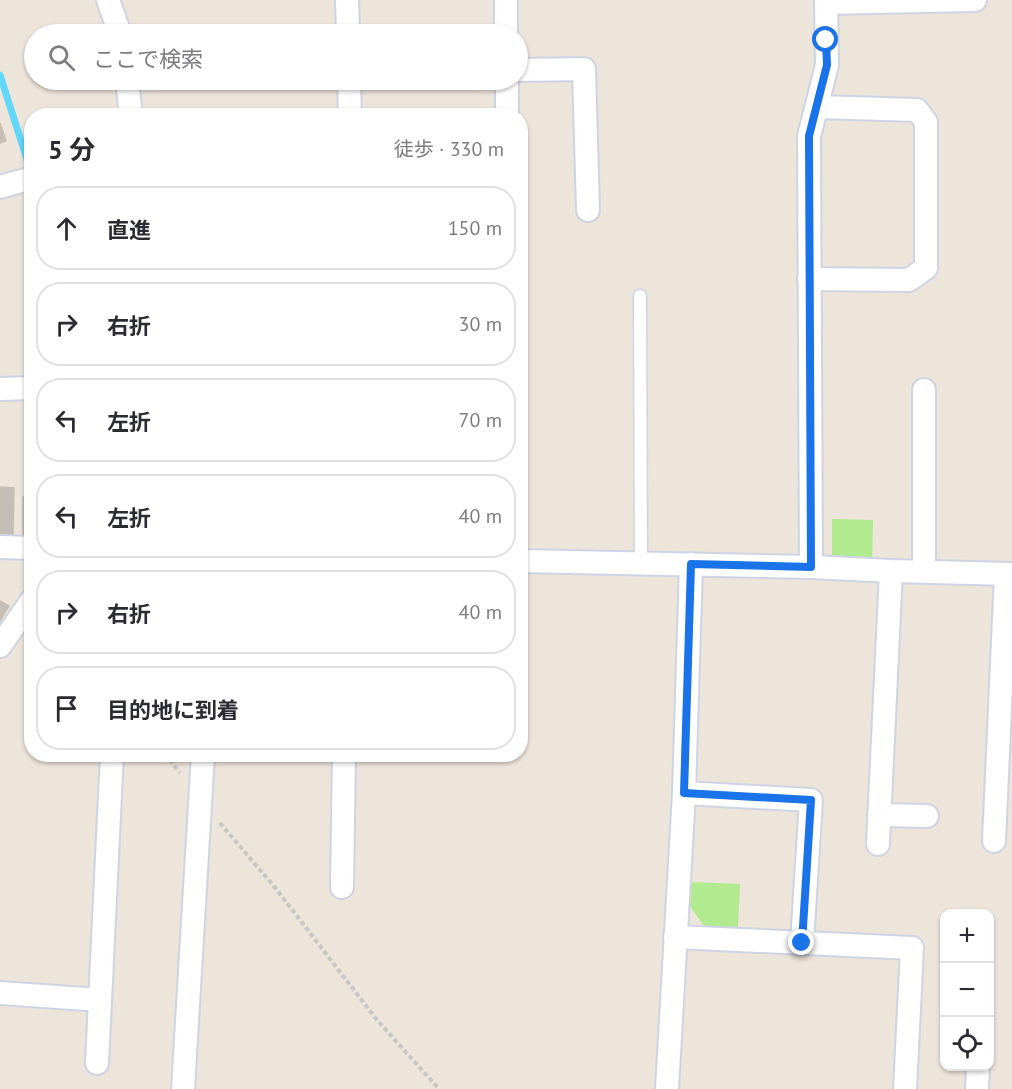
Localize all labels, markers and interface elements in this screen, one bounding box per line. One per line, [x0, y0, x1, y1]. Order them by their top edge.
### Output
search box [24, 24, 528, 90]
route start [812, 26, 838, 52]
icon: search [45, 41, 78, 74]
text: ここで検索 [93, 45, 203, 73]
text: 5 分 [48, 133, 95, 166]
text: 徒歩 · 330 m [394, 136, 504, 162]
icon: ahead [50, 212, 83, 245]
text: 150 m [448, 215, 502, 241]
text: 直進 [107, 216, 151, 244]
icon: right [50, 308, 83, 341]
text: 30 m [459, 311, 502, 337]
text: 右折 [107, 312, 151, 340]
icon: left [50, 404, 83, 437]
text: 70 m [459, 407, 502, 433]
text: 左折 [107, 408, 151, 436]
icon: left [50, 500, 83, 533]
text: 40 m [459, 503, 502, 529]
text: 左折 [107, 504, 151, 532]
icon: right [50, 596, 83, 629]
text: 40 m [459, 599, 502, 625]
text: 右折 [107, 600, 151, 628]
icon: arrive [50, 692, 83, 725]
text: 目的地に到着 [107, 696, 239, 724]
map controls [940, 909, 994, 1071]
button: + [940, 909, 994, 963]
route end [788, 929, 814, 955]
button: − [940, 963, 994, 1017]
button: locate [940, 1017, 994, 1071]

